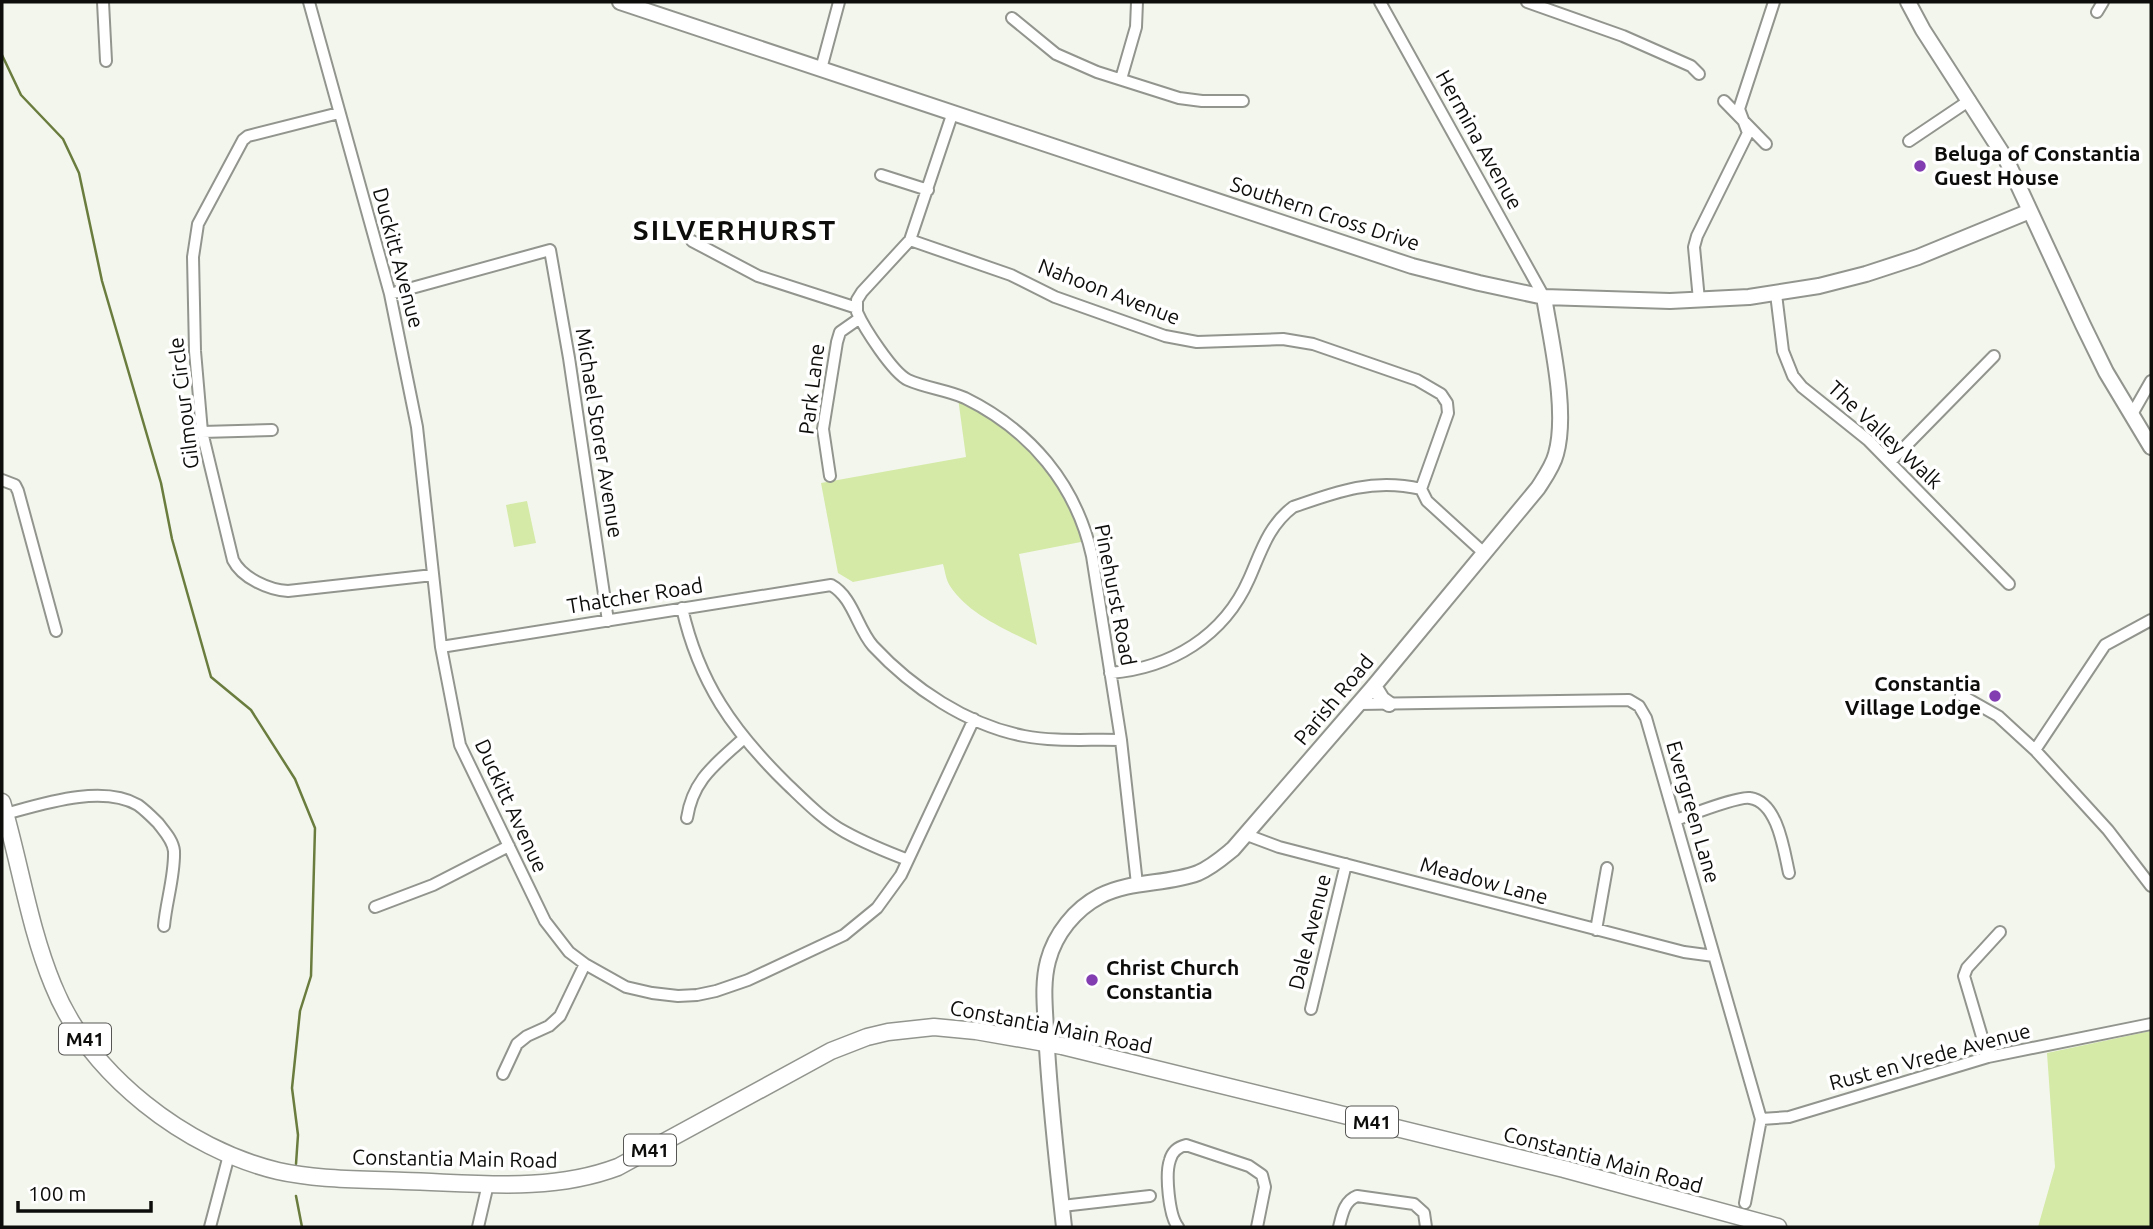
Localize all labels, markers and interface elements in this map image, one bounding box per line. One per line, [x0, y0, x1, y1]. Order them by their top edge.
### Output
street label: Hermina Avenue [1432, 66, 1528, 213]
place label: Beluga of Constantia Guest House [1934, 141, 2140, 189]
marker: Beluga of Constantia Guest House [1912, 158, 1928, 174]
street label: Southern Cross Drive [1228, 171, 1423, 255]
street label: Duckitt Avenue [369, 185, 429, 331]
district label: SILVERHURST [633, 214, 837, 245]
street label: Nahoon Avenue [1035, 253, 1184, 329]
street label: Michael Storer Avenue [572, 326, 628, 540]
street label: Gilmour Circle [163, 336, 203, 470]
street label: Park Lane [794, 342, 829, 436]
street label: The Valley Walk [1824, 375, 1948, 494]
street label: Pinehurst Road [1090, 522, 1141, 668]
street label: Thatcher Road [565, 572, 704, 618]
street label: Parish Road [1289, 649, 1378, 749]
place label: Constantia Village Lodge [1845, 671, 1981, 719]
marker: Constantia Village Lodge [1987, 688, 2003, 704]
street label: Duckitt Avenue [471, 735, 553, 876]
street label: Evergreen Lane [1662, 738, 1726, 885]
street label: Meadow Lane [1418, 851, 1551, 909]
street label: Dale Avenue [1283, 871, 1335, 992]
place label: Christ Church Constantia [1106, 955, 1239, 1003]
marker: Christ Church Constantia [1084, 972, 1100, 988]
street label: Constantia Main Road [948, 995, 1154, 1057]
street label: Rust en Vrede Avenue [1826, 1018, 2033, 1094]
road number: M41 [59, 1023, 111, 1054]
road number: M41 [1346, 1106, 1398, 1138]
street label: Constantia Main Road [1501, 1121, 1706, 1197]
road number: M41 [624, 1134, 676, 1166]
street label: Constantia Main Road [352, 1144, 558, 1172]
scale bar [18, 1170, 150, 1214]
text: 100 m [28, 1181, 86, 1205]

